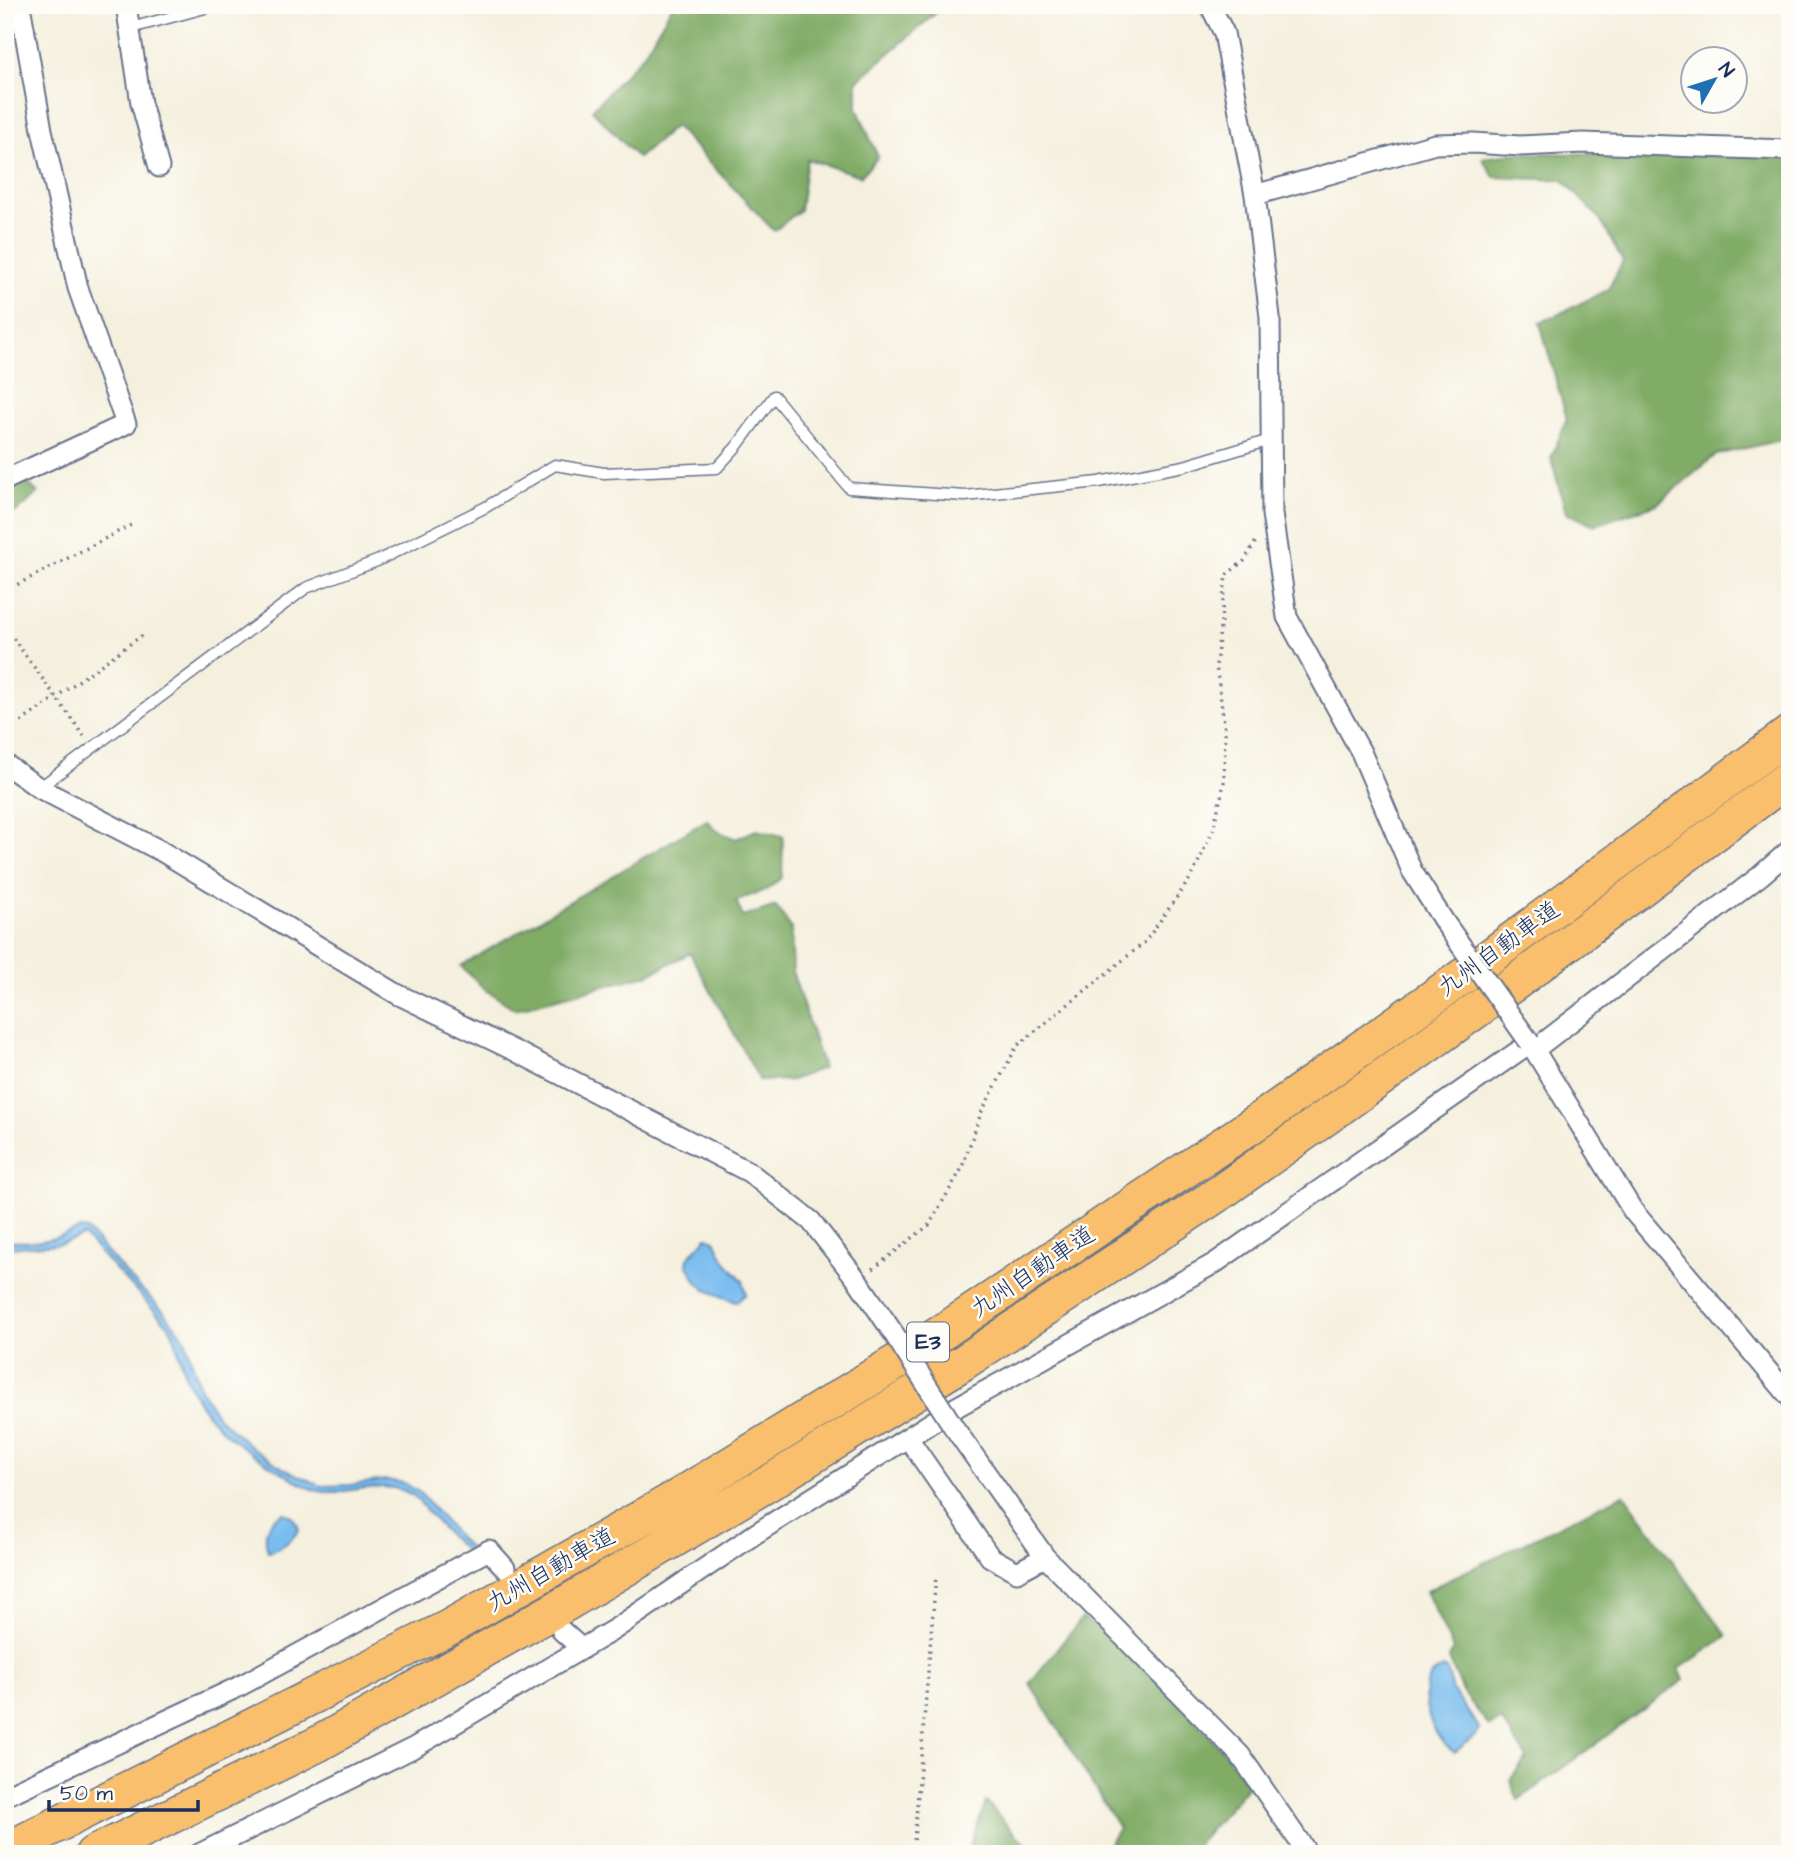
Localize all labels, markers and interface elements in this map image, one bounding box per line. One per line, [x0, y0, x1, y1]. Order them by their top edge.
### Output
north arrow [1680, 46, 1750, 116]
text: N [1712, 57, 1740, 83]
street label: 九州自動車道 [1431, 893, 1567, 1005]
street label: 九州自動車道 [964, 1218, 1102, 1326]
road number: E3 [907, 1322, 949, 1362]
street label: 九州自動車道 [480, 1519, 622, 1621]
scale bar [49, 1768, 198, 1812]
text: 50 m [60, 1779, 114, 1808]

